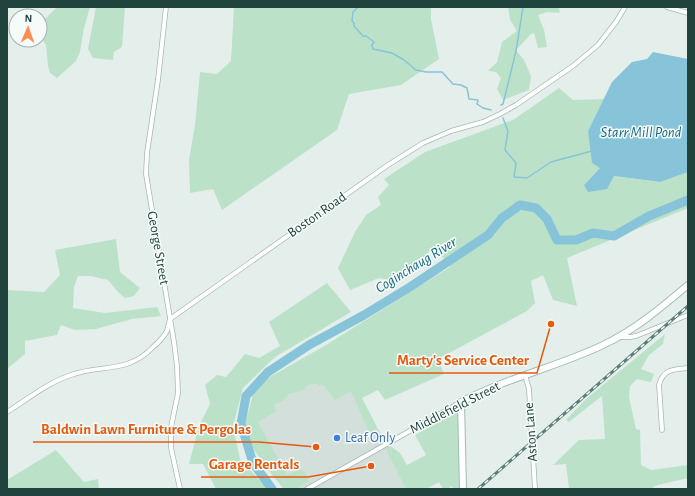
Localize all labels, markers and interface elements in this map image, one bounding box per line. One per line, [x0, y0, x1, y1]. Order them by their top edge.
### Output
north arrow [8, 8, 48, 48]
text: N [24, 13, 32, 24]
water label: Starr Mill Pond [601, 125, 682, 140]
street label: Boston Road [285, 190, 349, 240]
street label: George Street [145, 210, 171, 286]
water label: Coginchaug River [373, 234, 460, 296]
callout: Marty's Service Center [389, 346, 537, 373]
text: Marty's Service Center [397, 353, 530, 368]
street label: Middlefield Street [408, 379, 503, 437]
street label: Aston Lane [522, 402, 540, 462]
callout: Baldwin Lawn Furniture & Pergolas [33, 415, 259, 442]
text: Baldwin Lawn Furniture & Pergolas [41, 422, 251, 437]
place label: Leaf Only [345, 431, 396, 445]
marker: Leaf Only [332, 433, 342, 443]
callout: Garage Rentals [201, 450, 308, 477]
text: Garage Rentals [209, 457, 299, 472]

